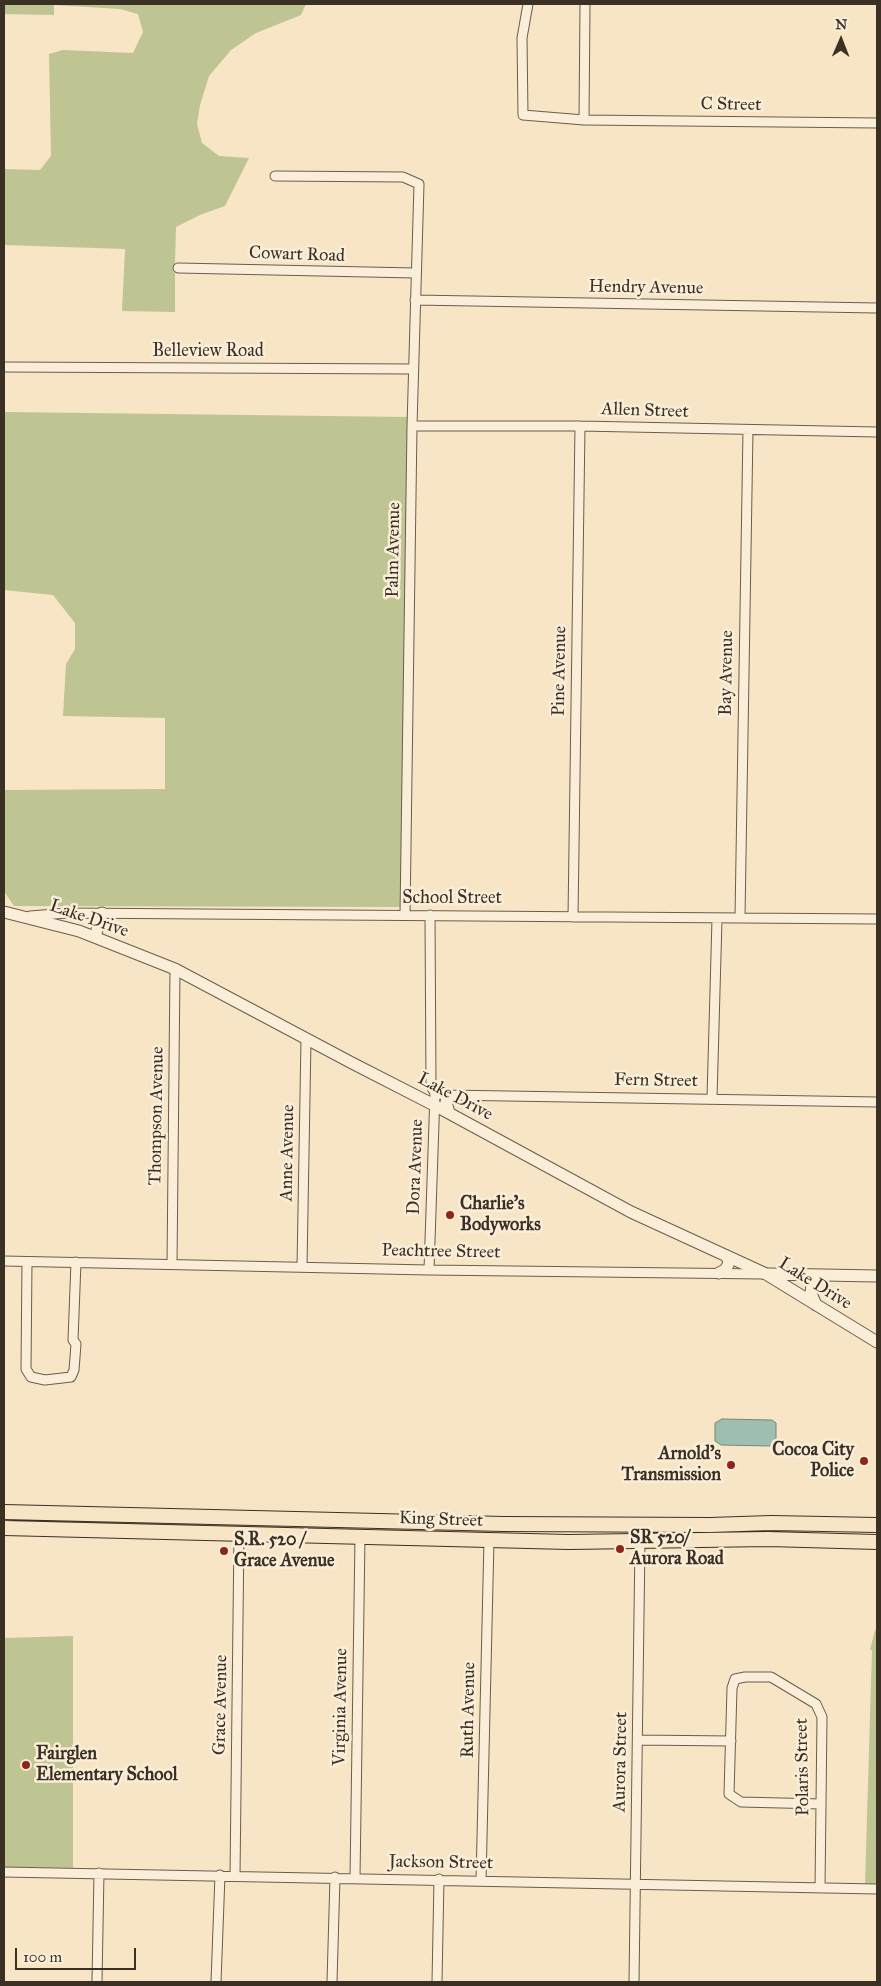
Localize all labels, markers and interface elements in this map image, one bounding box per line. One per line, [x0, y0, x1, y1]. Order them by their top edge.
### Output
north arrow [816, 15, 866, 65]
text: N [835, 16, 847, 33]
street label: C Street [700, 94, 762, 116]
street label: Cowart Road [249, 243, 345, 267]
street label: Hendry Avenue [588, 276, 704, 300]
street label: Belleview Road [152, 341, 264, 363]
street label: Allen Street [601, 399, 689, 423]
street label: Palm Avenue [382, 502, 406, 598]
street label: Pine Avenue [548, 626, 572, 716]
street label: Bay Avenue [715, 630, 739, 716]
street label: School Street [402, 888, 502, 910]
street label: Lake Drive [47, 895, 131, 943]
street label: Thompson Avenue [145, 1046, 169, 1186]
street label: Lake Drive [414, 1068, 496, 1126]
street label: Fern Street [614, 1069, 698, 1093]
street label: Anne Avenue [276, 1104, 300, 1202]
street label: Dora Avenue [404, 1119, 428, 1215]
place label: Charlie's Bodyworks [460, 1194, 541, 1236]
marker: Charlie's Bodyworks [444, 1209, 456, 1221]
street label: Peachtree Street [381, 1240, 501, 1264]
street label: Lake Drive [774, 1253, 856, 1315]
place label: Cocoa City Police [772, 1440, 854, 1482]
place label: Arnold's Transmission [621, 1444, 721, 1486]
marker: Cocoa City Police [858, 1455, 870, 1467]
marker: Arnold's Transmission [725, 1459, 737, 1471]
street label: King Street [398, 1508, 484, 1532]
place label: SR 520/ Aurora Road [630, 1528, 724, 1570]
place label: S.R. 520 / Grace Avenue [234, 1530, 335, 1572]
marker: SR 520/ Aurora Road [614, 1543, 626, 1555]
marker: S.R. 520 / Grace Avenue [218, 1545, 230, 1557]
street label: Virginia Avenue [329, 1648, 353, 1766]
street label: Grace Avenue [209, 1655, 233, 1755]
street label: Ruth Avenue [457, 1662, 481, 1758]
street label: Aurora Street [609, 1712, 633, 1812]
street label: Polaris Street [791, 1718, 815, 1816]
place label: Fairglen Elementary School [36, 1744, 178, 1786]
marker: Fairglen Elementary School [20, 1759, 32, 1771]
street label: Jackson Street [389, 1851, 493, 1875]
scale bar [18, 1938, 139, 1970]
text: 100 m [23, 1948, 62, 1966]

